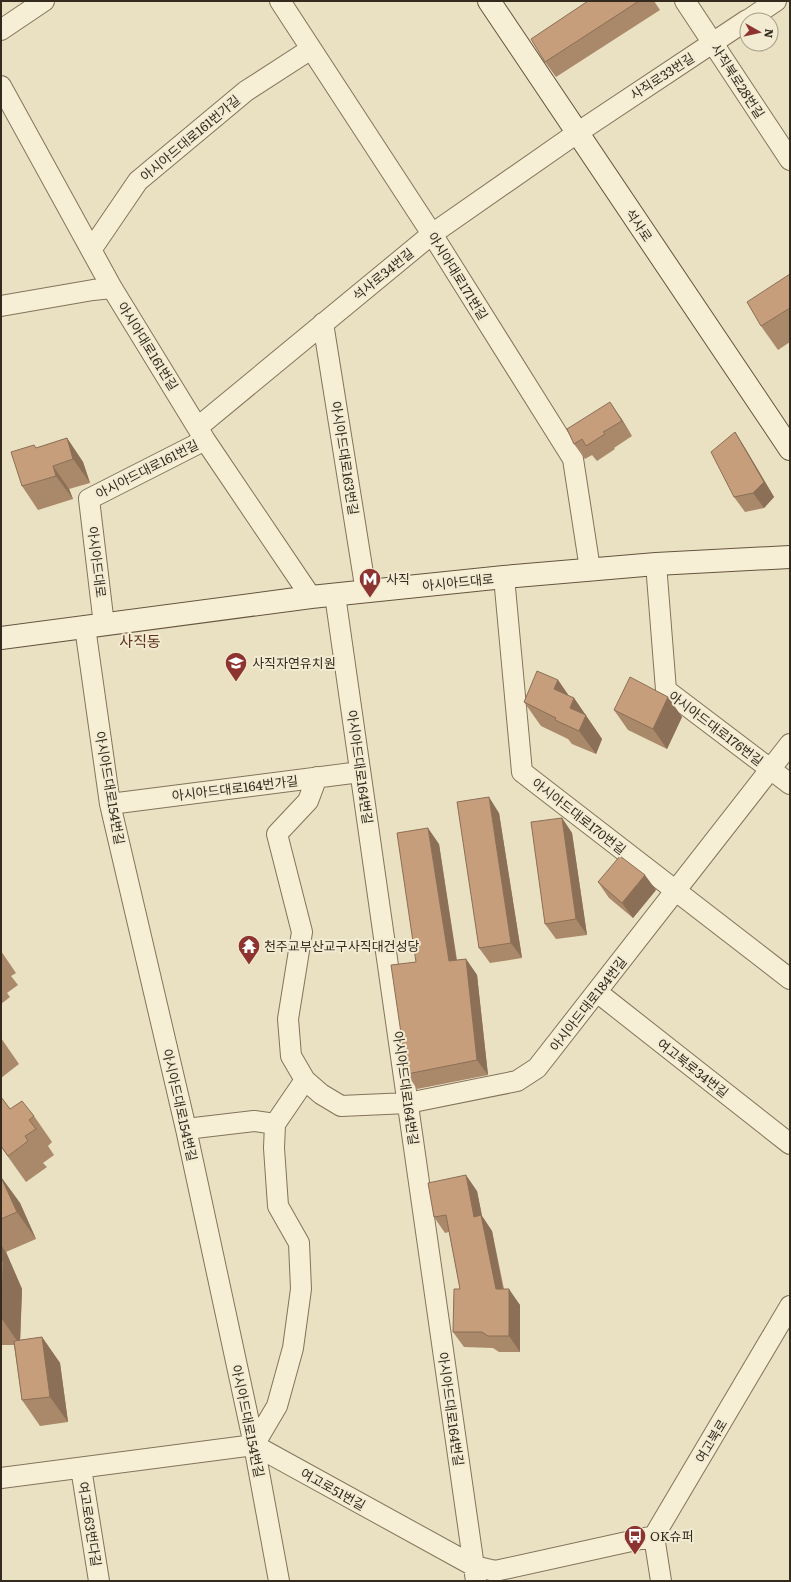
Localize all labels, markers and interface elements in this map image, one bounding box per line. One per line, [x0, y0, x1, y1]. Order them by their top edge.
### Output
north arrow [739, 12, 779, 52]
text: N [761, 28, 778, 39]
street label: 사직북로28번길 [707, 40, 770, 122]
street label: 사직로33번길 [626, 48, 698, 104]
street label: 아시아드대로161번가길 [136, 90, 244, 185]
street label: 석사로 [622, 205, 657, 245]
street label: 아시아대로171번길 [424, 228, 493, 323]
street label: 석사로34번길 [348, 243, 417, 304]
street label: 아시아대로161번길 [114, 298, 183, 394]
street label: 아시아드대로163번길 [327, 400, 364, 516]
street label: 아시아드대로161번길 [92, 434, 202, 503]
street label: 아시아드대로 [84, 525, 111, 599]
metro station icon: 사직 [357, 566, 383, 599]
street label: 아시아드대로 [421, 568, 495, 595]
place label: 사직 [386, 569, 410, 588]
district label: 사직동 [119, 629, 161, 652]
school or university icon: 사직자연유치원 [223, 650, 249, 683]
place label: 사직자연유치원 [252, 653, 336, 672]
street label: 아시아드대로176번길 [665, 686, 768, 770]
street label: 아시아드대로164번길 [343, 709, 378, 825]
street label: 아시아드대로154번길 [91, 730, 130, 846]
street label: 아시아드대로164번가길 [171, 770, 299, 805]
street label: 아시아드대로170번길 [528, 773, 630, 858]
temple icon: 천주교부산교구사직대건성당 [236, 933, 262, 966]
place label: 천주교부산교구사직대건성당 [264, 936, 420, 955]
street label: 아시아드대로184번길 [545, 952, 631, 1055]
street label: 아시아드대로164번길 [389, 1030, 424, 1146]
street label: 여고북로34번길 [654, 1034, 733, 1102]
street label: 아시아드대로154번길 [158, 1047, 203, 1163]
street label: 아시아드대로164번길 [434, 1351, 469, 1467]
street label: 아시아드대로154번길 [227, 1363, 270, 1479]
street label: 여고북로 [690, 1415, 731, 1466]
street label: 여고로51번길 [297, 1463, 369, 1514]
street label: 여고로63번다길 [74, 1480, 107, 1568]
bus stop icon: OK슈퍼 [622, 1523, 648, 1556]
place label: OK슈퍼 [650, 1526, 694, 1545]

